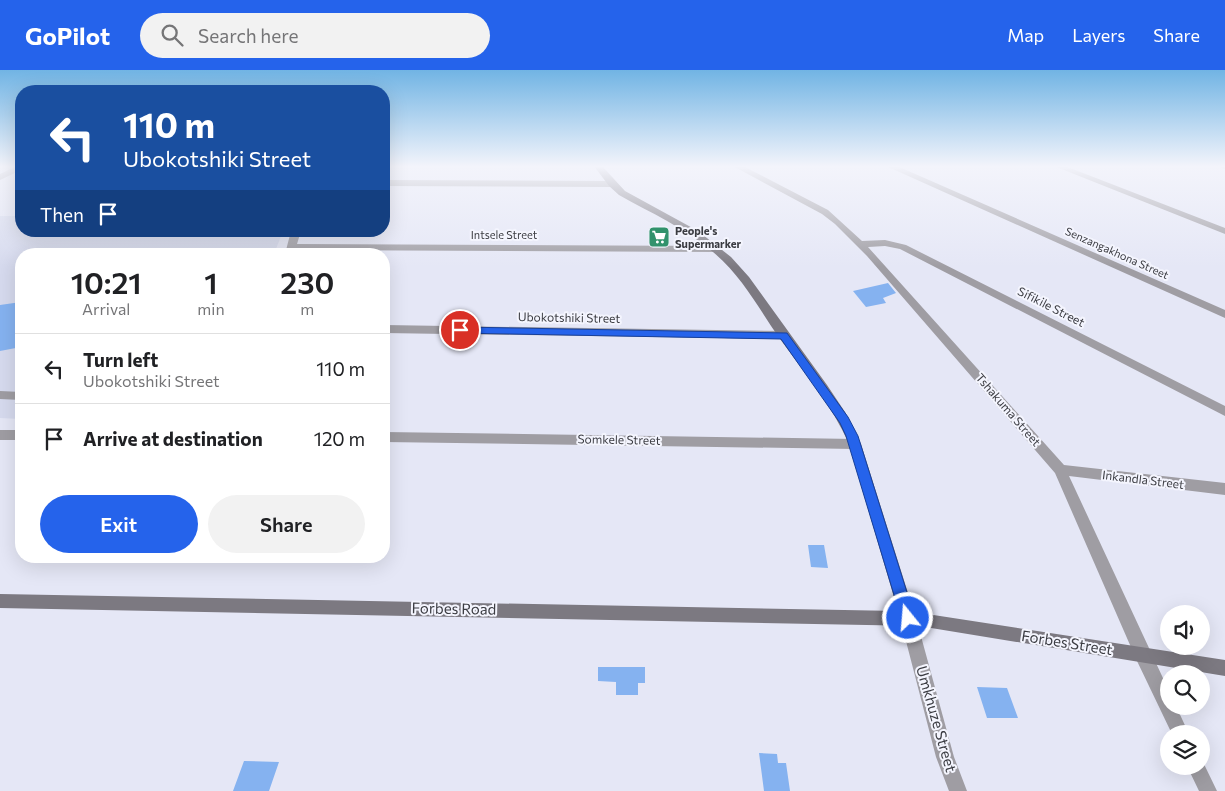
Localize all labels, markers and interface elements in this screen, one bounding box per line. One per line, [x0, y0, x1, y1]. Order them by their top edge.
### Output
search box [140, 13, 490, 58]
text: GoPilot [25, 21, 110, 50]
icon: search [158, 21, 186, 49]
text: Search here [198, 24, 299, 47]
text: Map [1007, 24, 1044, 46]
text: Layers [1072, 24, 1125, 46]
text: Share [1153, 24, 1200, 46]
text: 110 m [123, 102, 215, 145]
icon: left [40, 105, 105, 170]
text: Ubokotshiki Street [123, 145, 311, 172]
icon: arrive [94, 200, 122, 228]
text: Then [40, 203, 84, 226]
place label: People's Supermarker [675, 224, 741, 250]
street label: Senzangakhona Street [1063, 224, 1171, 281]
supermarket icon: People's Supermarker [647, 225, 671, 249]
street label: Intsele Street [471, 228, 538, 241]
text: 10:21 [71, 263, 142, 300]
text: 1 [204, 263, 218, 300]
text: 230 [280, 263, 334, 300]
street label: Sifikile Street [1016, 283, 1087, 329]
text: Arrival [82, 299, 130, 318]
text: min [197, 299, 225, 318]
text: m [300, 299, 314, 318]
pin [439, 309, 481, 351]
street label: Ubokotshiki Street [518, 309, 620, 325]
icon: arrive [446, 316, 474, 344]
text: Turn left [83, 348, 158, 371]
icon: left [40, 355, 68, 383]
text: 110 m [316, 357, 365, 380]
street label: Tshakuma Street [973, 370, 1044, 449]
text: Ubokotshiki Street [83, 371, 220, 390]
icon: arrive [40, 425, 68, 453]
text: Arrive at destination [83, 427, 263, 450]
text: 120 m [314, 427, 365, 450]
street label: Somkele Street [577, 431, 661, 447]
street label: Inkandla Street [1101, 467, 1185, 491]
button: Exit [40, 495, 198, 553]
button: Share [208, 495, 365, 553]
position arrow [881, 591, 933, 643]
street label: Forbes Road [411, 598, 497, 618]
map controls [1160, 605, 1210, 775]
button: sound [1160, 605, 1210, 655]
street label: Forbes Street [1020, 626, 1114, 658]
street label: Umkhuze Street [913, 663, 961, 774]
button: search [1160, 665, 1210, 715]
button: layers [1160, 725, 1210, 775]

